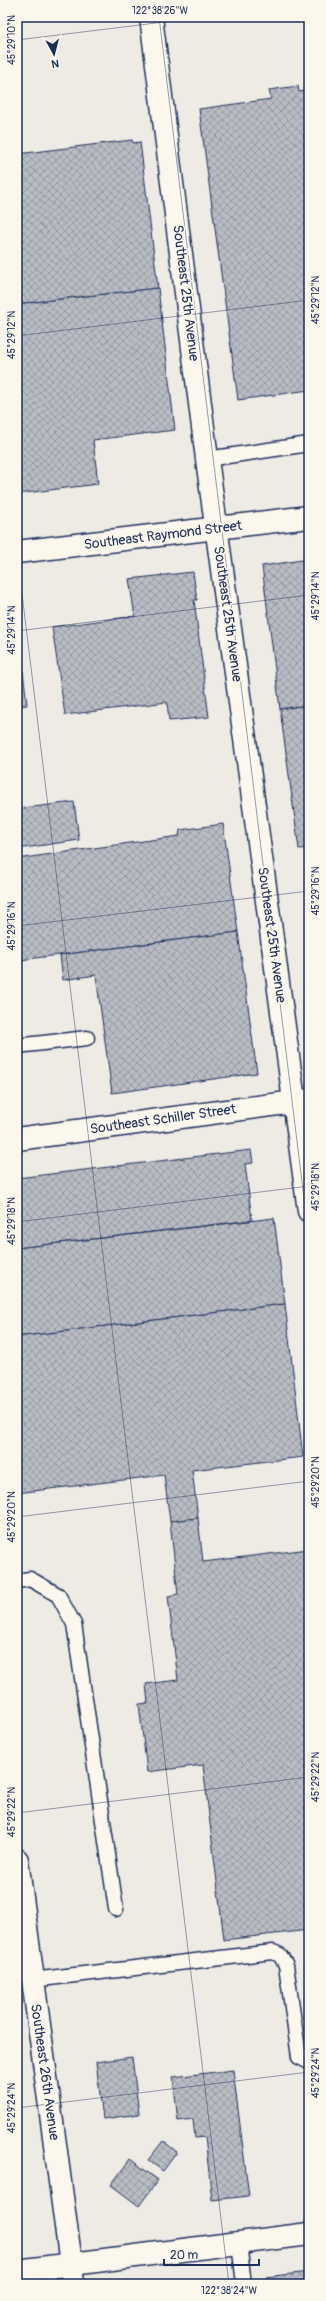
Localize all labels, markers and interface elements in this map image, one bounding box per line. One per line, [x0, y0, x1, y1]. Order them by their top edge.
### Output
text: 122°38'26"W [132, 5, 188, 17]
text: 45°29'10"N [6, 15, 18, 65]
north arrow [34, 34, 74, 74]
text: N [50, 57, 60, 70]
street label: Southeast 25th Avenue [169, 224, 203, 362]
text: 45°29'12"N [310, 275, 322, 324]
text: 45°29'12"N [6, 310, 18, 359]
street label: Southeast Raymond Street [83, 517, 244, 553]
street label: Southeast 25th Avenue [210, 545, 246, 683]
text: 45°29'14"N [310, 571, 322, 620]
text: 45°29'14"N [6, 605, 18, 654]
street label: Southeast 25th Avenue [254, 866, 290, 1004]
text: 45°29'16"N [310, 866, 322, 915]
text: 45°29'16"N [6, 901, 18, 950]
street label: Southeast Schiller Street [89, 1100, 237, 1138]
text: 45°29'18"N [310, 1163, 322, 1211]
text: 45°29'18"N [6, 1197, 18, 1245]
text: 45°29'20"N [310, 1456, 322, 1508]
text: 45°29'20"N [6, 1491, 18, 1543]
text: 45°29'22"N [310, 1752, 322, 1802]
text: 45°29'22"N [6, 1787, 18, 1837]
street label: Southeast 26th Avenue [27, 2003, 63, 2141]
text: 45°29'24"N [310, 2047, 322, 2098]
text: 45°29'24"N [6, 2082, 18, 2133]
scale bar [164, 2241, 259, 2267]
text: 20 m [170, 2248, 199, 2263]
text: 122°38'24"W [201, 2285, 257, 2297]

